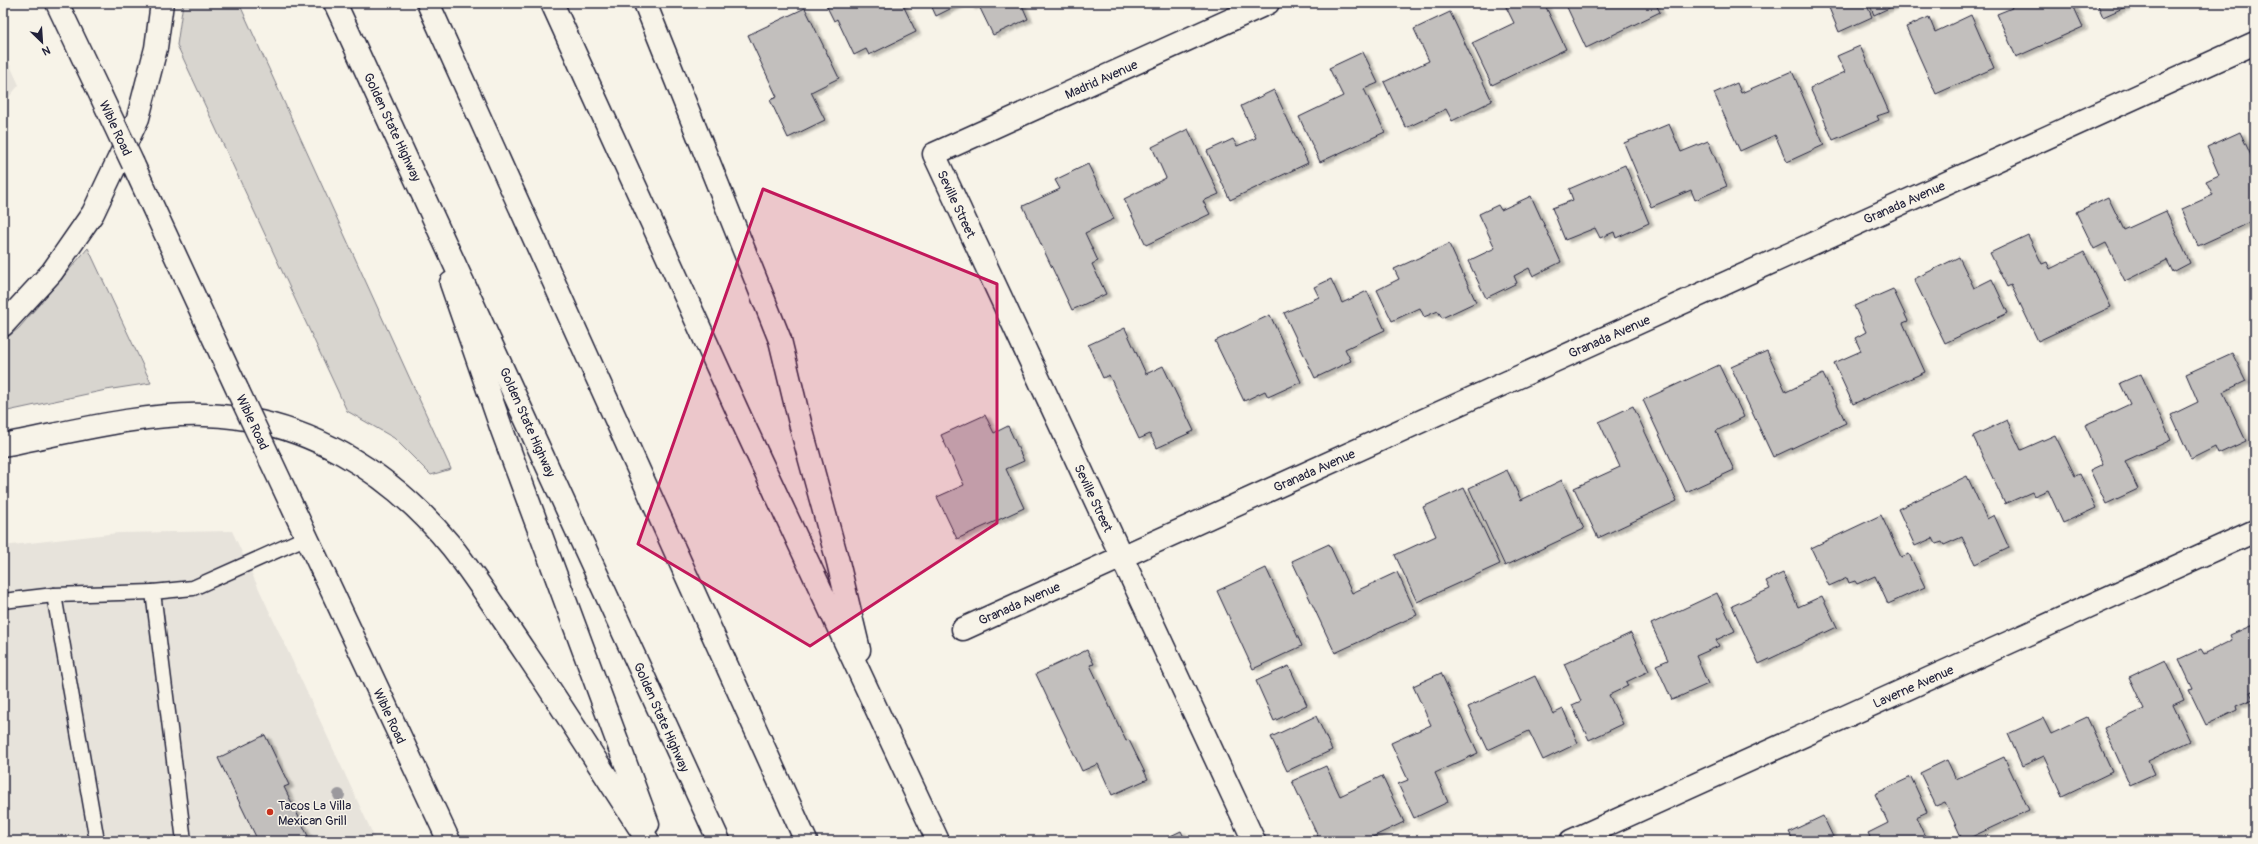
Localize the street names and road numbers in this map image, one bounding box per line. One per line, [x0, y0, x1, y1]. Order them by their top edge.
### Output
street label: Madrid Avenue [1063, 57, 1141, 103]
street label: Golden State Highway [360, 70, 424, 185]
street label: Wible Road [95, 98, 135, 159]
street label: Seville Street [933, 168, 979, 241]
street label: Granada Avenue [1861, 178, 1948, 228]
street label: Granada Avenue [1566, 312, 1653, 362]
street label: Golden State Highway [496, 365, 559, 480]
street label: Wible Road [232, 392, 272, 453]
street label: Granada Avenue [1271, 446, 1358, 496]
street label: Seville Street [1070, 462, 1116, 535]
street label: Granada Avenue [976, 579, 1063, 629]
street label: Golden State Highway [630, 660, 693, 775]
street label: Laverne Avenue [1870, 662, 1957, 712]
street label: Wible Road [369, 686, 409, 747]

